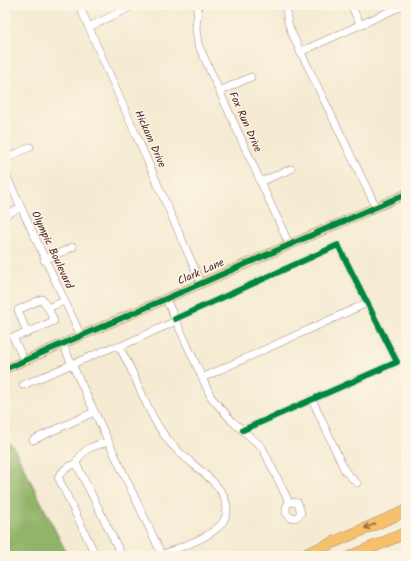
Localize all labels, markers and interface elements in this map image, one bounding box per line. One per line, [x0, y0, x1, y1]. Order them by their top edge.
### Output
street label: Fox Run Drive [224, 89, 266, 155]
street label: Hickam Drive [129, 107, 171, 171]
street label: Olympic Boulevard [26, 208, 78, 293]
street label: Clark Lane [175, 254, 227, 290]
one-way arrow [364, 523, 376, 530]

